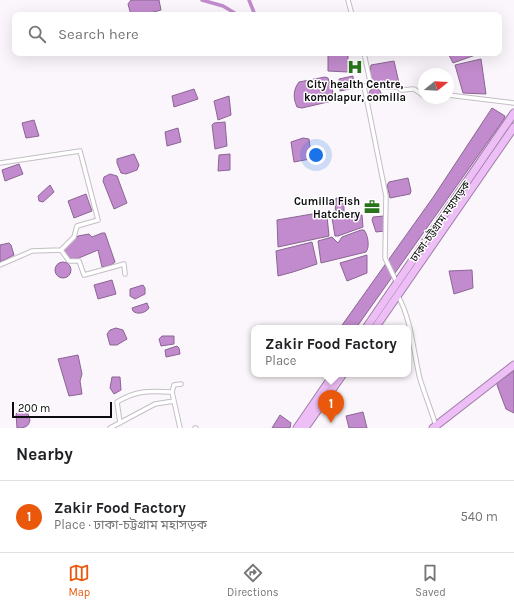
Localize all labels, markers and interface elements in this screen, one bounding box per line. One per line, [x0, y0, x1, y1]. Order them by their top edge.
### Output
search box [12, 12, 502, 56]
icon: search [26, 23, 48, 45]
text: Search here [58, 25, 139, 43]
hospital icon: City health Centre, komolapur, comilla [346, 58, 364, 76]
north arrow [418, 68, 454, 104]
place label: City health Centre, komolapur, comilla [304, 78, 406, 104]
your location [306, 145, 326, 165]
street label: ঢাকা-চট্টগ্রাম মহাসড়ক [407, 178, 473, 265]
place label: Cumilla Fish Hatchery [294, 195, 360, 221]
office icon: Cumilla Fish Hatchery [363, 198, 381, 216]
popup [251, 325, 411, 377]
text: Zakir Food Factory [265, 335, 397, 353]
text: Place [265, 353, 296, 368]
pin: 1 [318, 390, 344, 423]
scale bar [12, 400, 112, 419]
text: 200 m [18, 402, 50, 415]
text: Nearby [16, 444, 73, 464]
text: Zakir Food Factory [54, 499, 186, 517]
text: 1 [27, 509, 31, 524]
text: 540 m [460, 509, 498, 524]
text: Place · ঢাকা-চট্টগ্রাম মহাসড়ক [54, 517, 207, 532]
tab: Map [68, 562, 90, 599]
tab: Directions [227, 562, 279, 599]
tab: Saved [415, 562, 446, 599]

